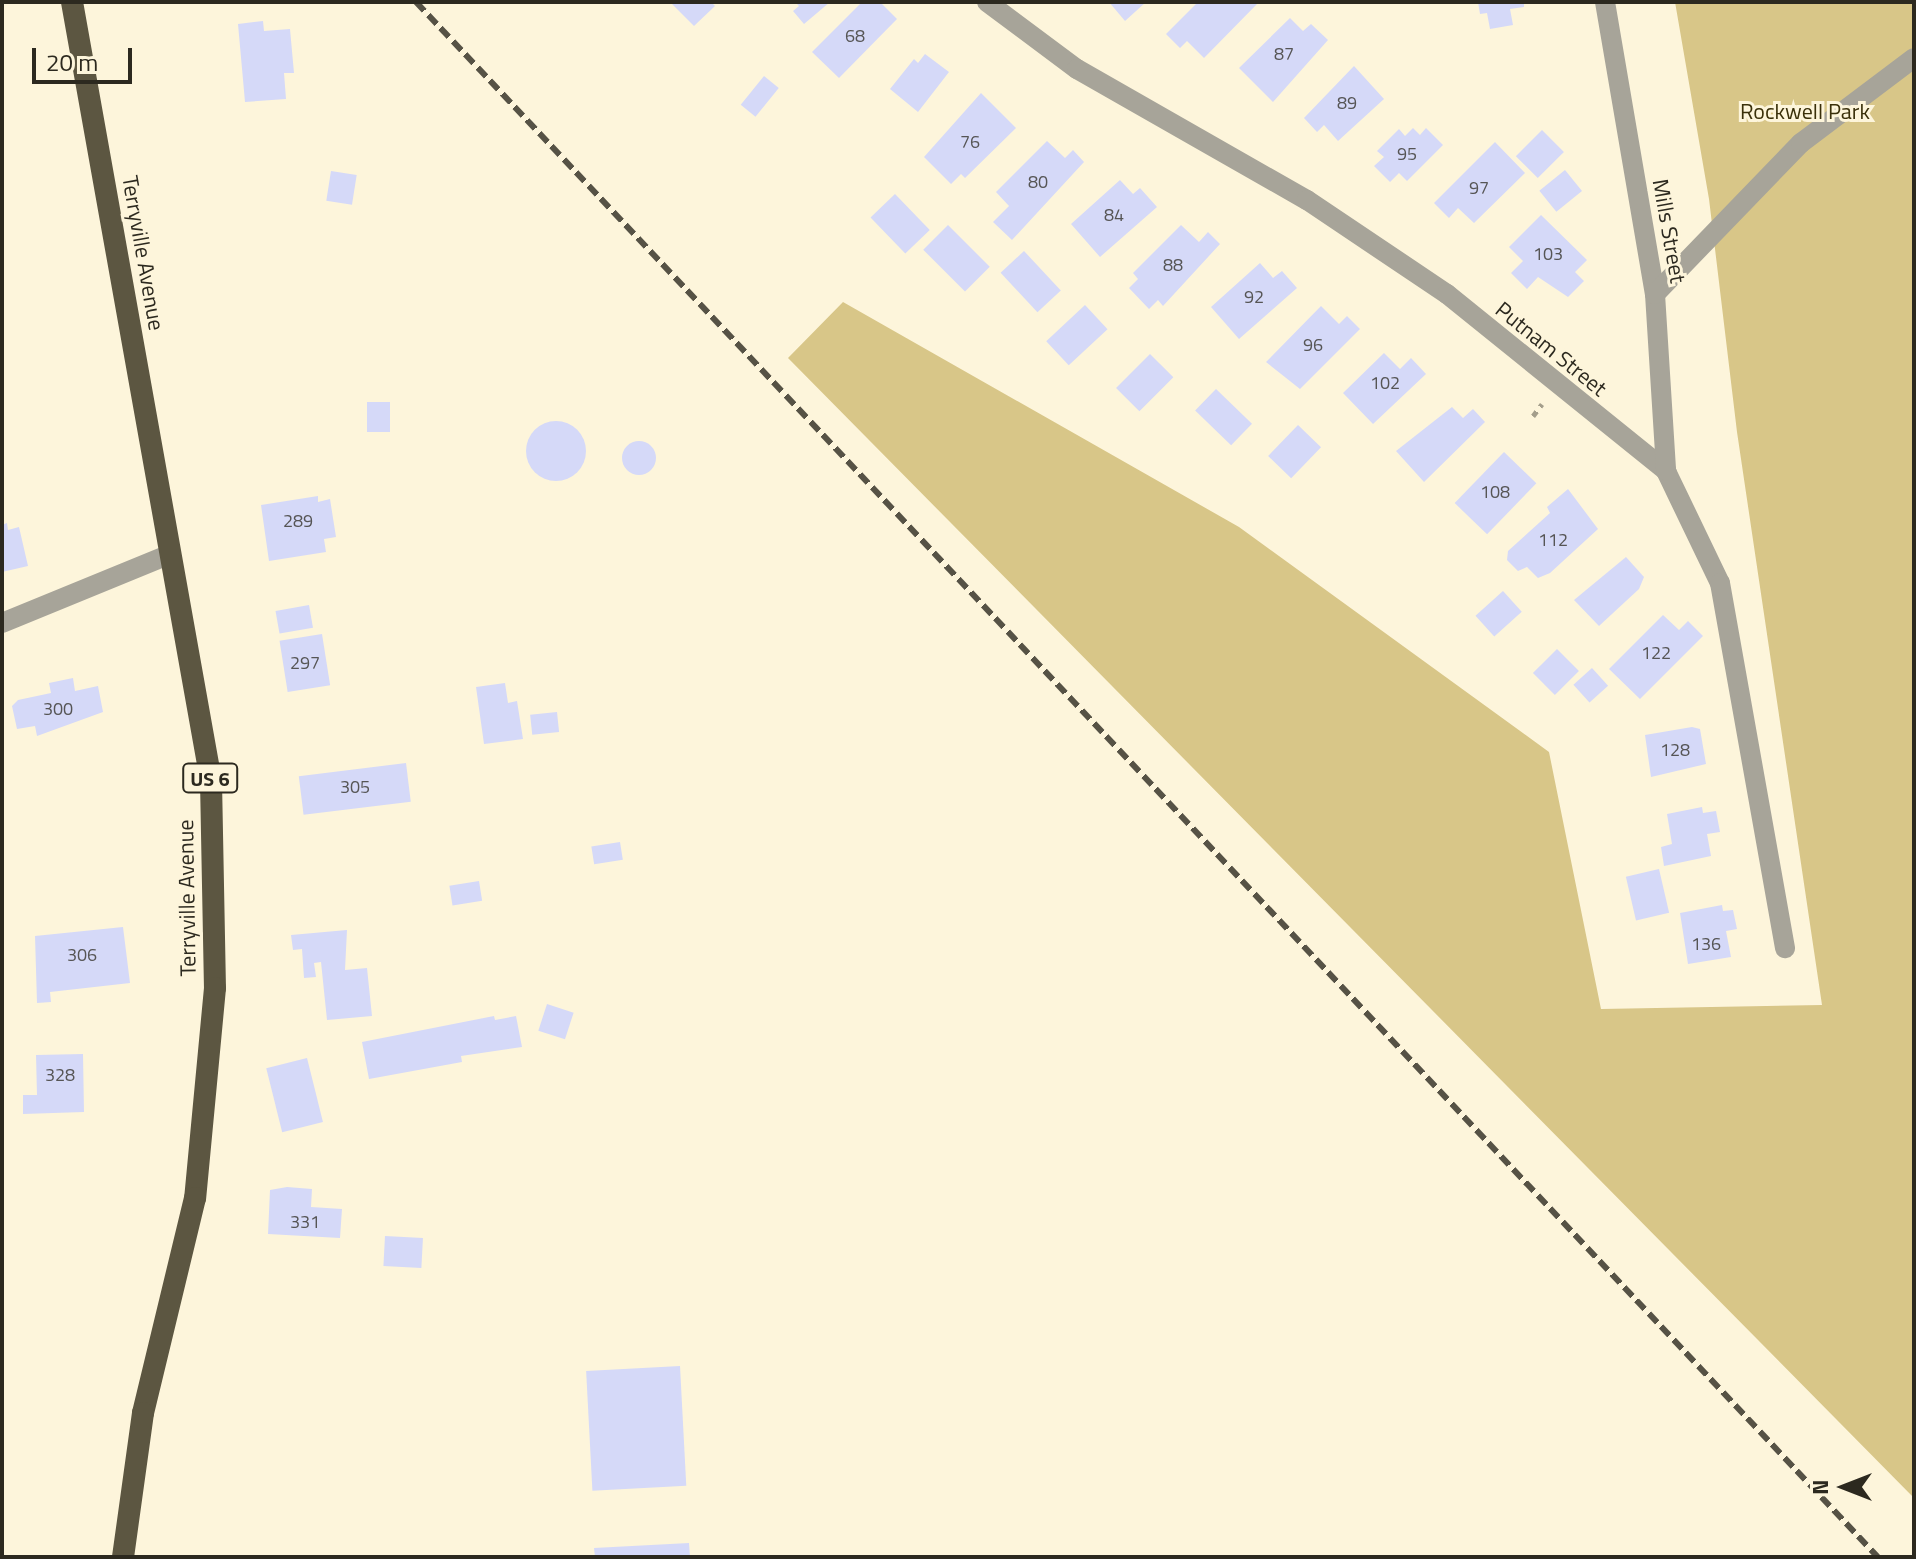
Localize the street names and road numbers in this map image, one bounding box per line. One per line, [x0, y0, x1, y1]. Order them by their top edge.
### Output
street label: Terryville Avenue [116, 173, 170, 333]
street label: Mills Street [1647, 177, 1691, 285]
street label: Putnam Street [1490, 296, 1612, 402]
road number: US 6 [182, 762, 238, 794]
street label: Terryville Avenue [172, 819, 202, 977]

